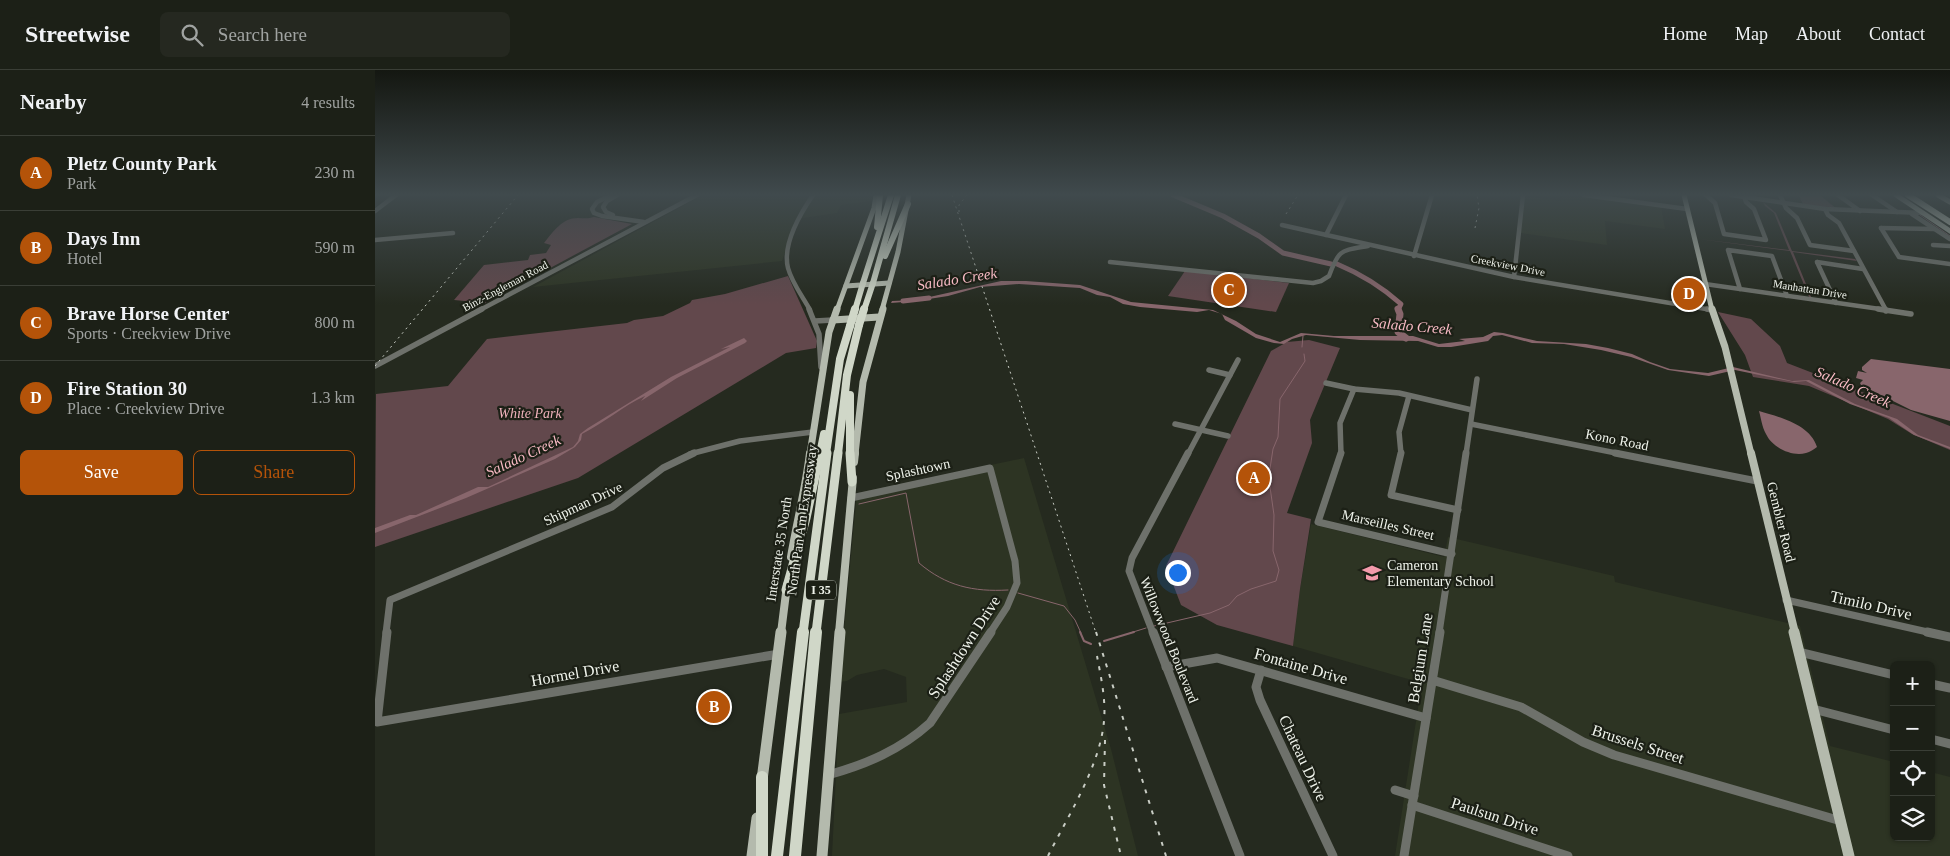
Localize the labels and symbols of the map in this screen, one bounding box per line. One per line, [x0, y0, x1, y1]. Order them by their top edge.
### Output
street label: Creekview Drive [1470, 252, 1546, 278]
street label: Binz-Engleman Road [460, 258, 550, 314]
water label: Salado Creek [916, 265, 998, 293]
pin: C [1213, 271, 1245, 309]
pin: D [1673, 275, 1705, 313]
street label: Manhattan Drive [1772, 277, 1848, 301]
water label: Salado Creek [1371, 315, 1453, 338]
water label: Salado Creek [1813, 363, 1893, 411]
park label: White Park [498, 406, 562, 421]
street label: Kono Road [1584, 427, 1650, 453]
water label: Salado Creek [483, 432, 563, 480]
street label: North Pan Am Expressway [784, 444, 820, 596]
street label: Splashtown [884, 456, 952, 484]
pin: A [1238, 459, 1270, 497]
street label: Shipman Drive [541, 479, 625, 529]
street label: Gembler Road [1764, 480, 1798, 564]
street label: Interstate 35 North [763, 496, 795, 602]
street label: Marseilles Street [1340, 507, 1436, 543]
place label: Cameron Elementary School [1387, 558, 1494, 589]
your location [1165, 560, 1191, 586]
school or university icon: Cameron Elementary School [1361, 562, 1383, 584]
street label: Willowwood Boulevard [1137, 575, 1201, 705]
road number: I 35 [806, 580, 836, 600]
street label: Timilo Drive [1828, 587, 1914, 623]
street label: Splashdown Drive [925, 593, 1004, 702]
street label: Belgium Lane [1404, 612, 1437, 704]
street label: Fontaine Drive [1252, 645, 1350, 687]
street label: Hormel Drive [530, 657, 620, 689]
pin: B [698, 688, 730, 726]
street label: Chateau Drive [1276, 712, 1330, 804]
street label: Brussels Street [1590, 721, 1687, 767]
street label: Paulsun Drive [1449, 794, 1541, 838]

